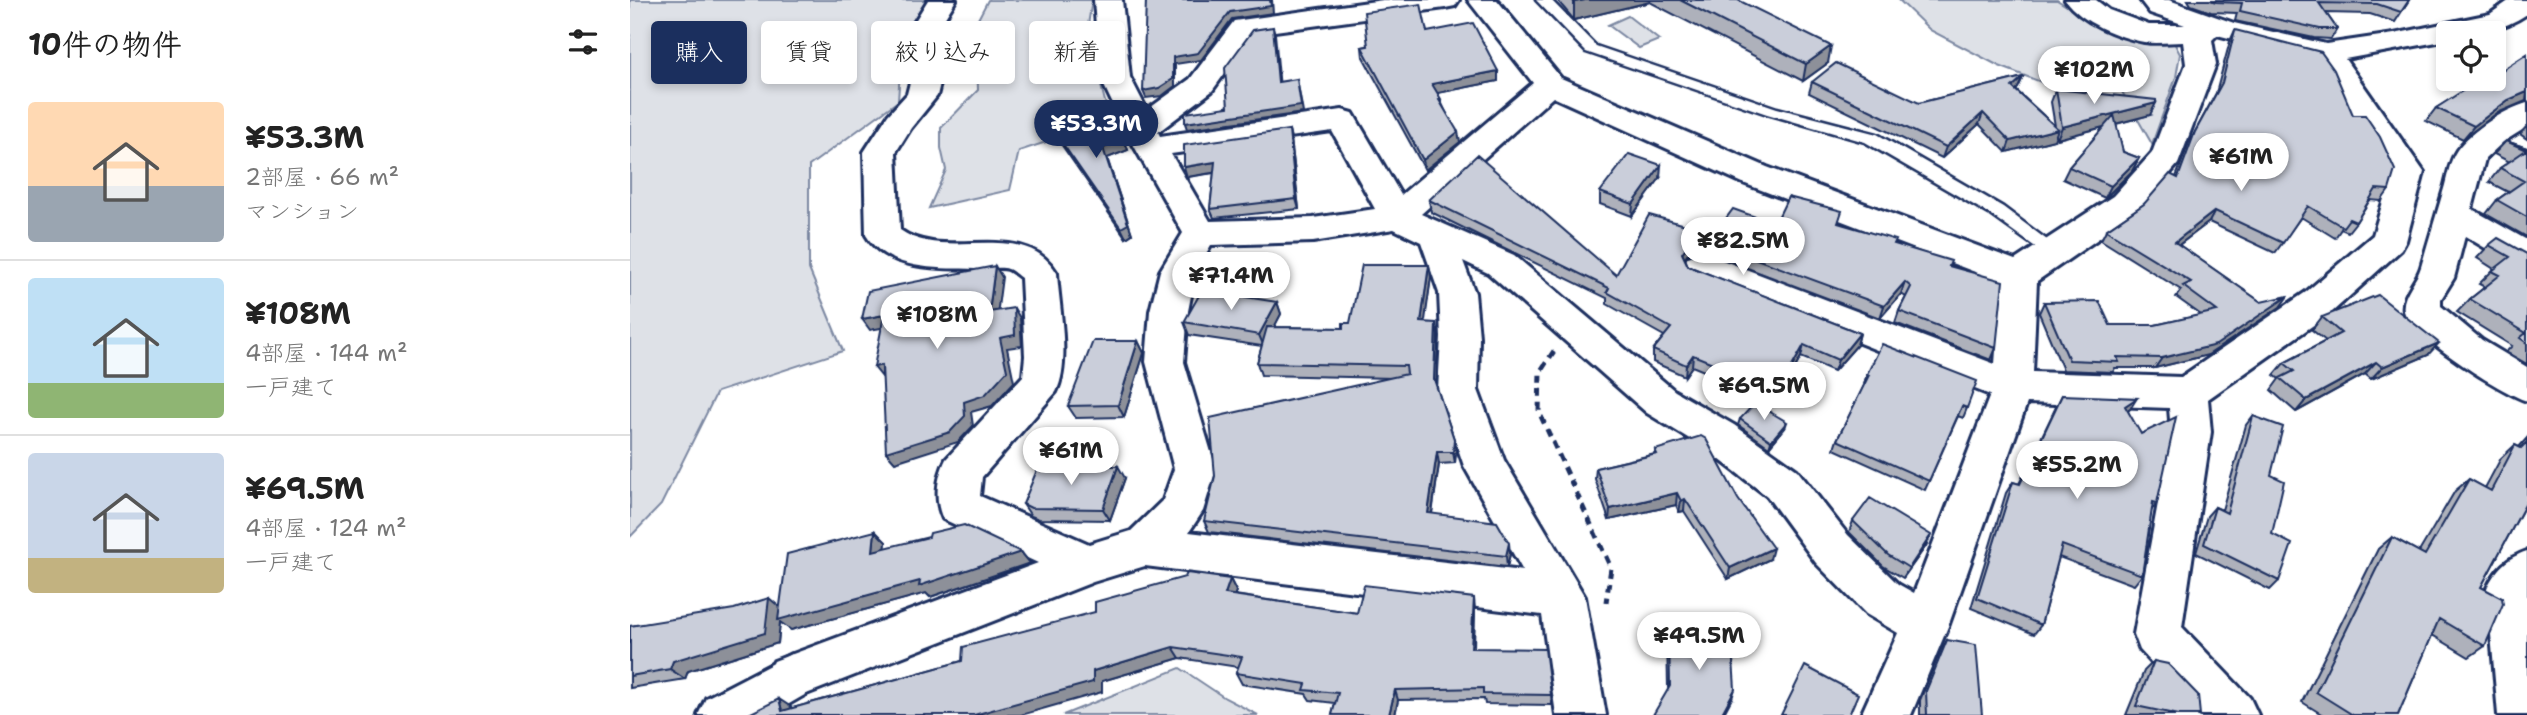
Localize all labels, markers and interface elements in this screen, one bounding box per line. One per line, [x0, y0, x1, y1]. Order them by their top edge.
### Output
chip: 購入 [651, 21, 747, 84]
chip: 賃貸 [761, 21, 857, 84]
chip: 絞り込み [871, 21, 1015, 84]
chip: 新着 [1029, 21, 1125, 84]
map controls [2436, 21, 2506, 91]
button: locate [2436, 21, 2506, 91]
icon: filters [564, 23, 602, 61]
text: 10件の物件 [28, 24, 182, 65]
pin: ¥102M [2045, 46, 2143, 106]
text: ¥102M [2054, 54, 2134, 84]
pin: ¥53.3M [1039, 100, 1153, 160]
text: ¥53.3M [1050, 108, 1142, 138]
text: ¥53.3M [245, 117, 364, 158]
icon: home [84, 130, 168, 214]
pin: ¥61M [2200, 134, 2282, 193]
text: ¥61M [2209, 141, 2273, 171]
text: 2部屋 · 66 m² [245, 162, 399, 192]
text: マンション [245, 196, 359, 226]
pin: ¥82.5M [1686, 218, 1800, 277]
text: ¥82.5M [1697, 225, 1789, 255]
pin: ¥71.4M [1174, 252, 1288, 312]
text: ¥71.4M [1188, 260, 1274, 290]
pin: ¥108M [888, 292, 986, 351]
text: ¥108M [245, 293, 351, 334]
text: ¥108M [896, 299, 978, 329]
icon: home [84, 306, 168, 390]
text: 4部屋 · 144 m² [245, 338, 408, 368]
pin: ¥69.5M [1707, 362, 1821, 422]
text: ¥69.5M [1718, 370, 1810, 400]
text: 一戸建て [245, 372, 337, 402]
pin: ¥61M [1030, 428, 1112, 487]
text: ¥61M [1039, 435, 1103, 465]
pin: ¥55.2M [2020, 442, 2134, 501]
text: ¥55.2M [2032, 449, 2122, 479]
text: ¥69.5M [245, 468, 365, 509]
icon: home [84, 481, 168, 565]
text: 4部屋 · 124 m² [245, 513, 407, 543]
text: 一戸建て [245, 547, 337, 577]
pin: ¥49.5M [1642, 612, 1756, 672]
text: ¥49.5M [1653, 620, 1745, 650]

